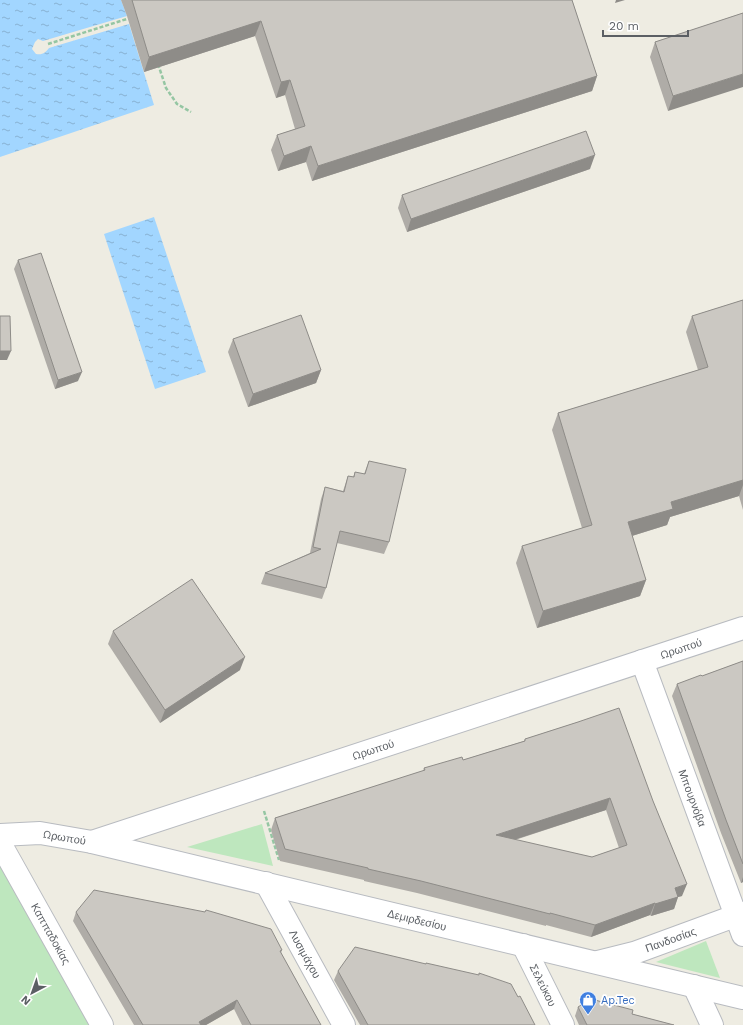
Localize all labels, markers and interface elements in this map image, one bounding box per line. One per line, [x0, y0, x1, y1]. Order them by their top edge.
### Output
scale bar [603, 12, 688, 38]
text: 20 m [609, 19, 639, 33]
street label: Ωρωπού [658, 635, 704, 661]
street label: Ωρωπού [351, 737, 396, 763]
street label: Μπουρνόβα [676, 768, 709, 829]
street label: Ωρωπού [42, 827, 87, 847]
street label: Καππαδοκίας [29, 901, 73, 967]
street label: Δεμιρδεσίου [386, 907, 448, 933]
street label: Πανδοσίας [643, 924, 698, 955]
street label: Λυσιμάχου [286, 927, 324, 981]
street label: Σελεύκου [527, 962, 559, 1009]
north arrow [12, 973, 52, 1013]
shop icon: Ap.Tec [578, 990, 598, 1015]
text: N [18, 993, 33, 1008]
place label: Ap.Tec [601, 994, 635, 1007]

